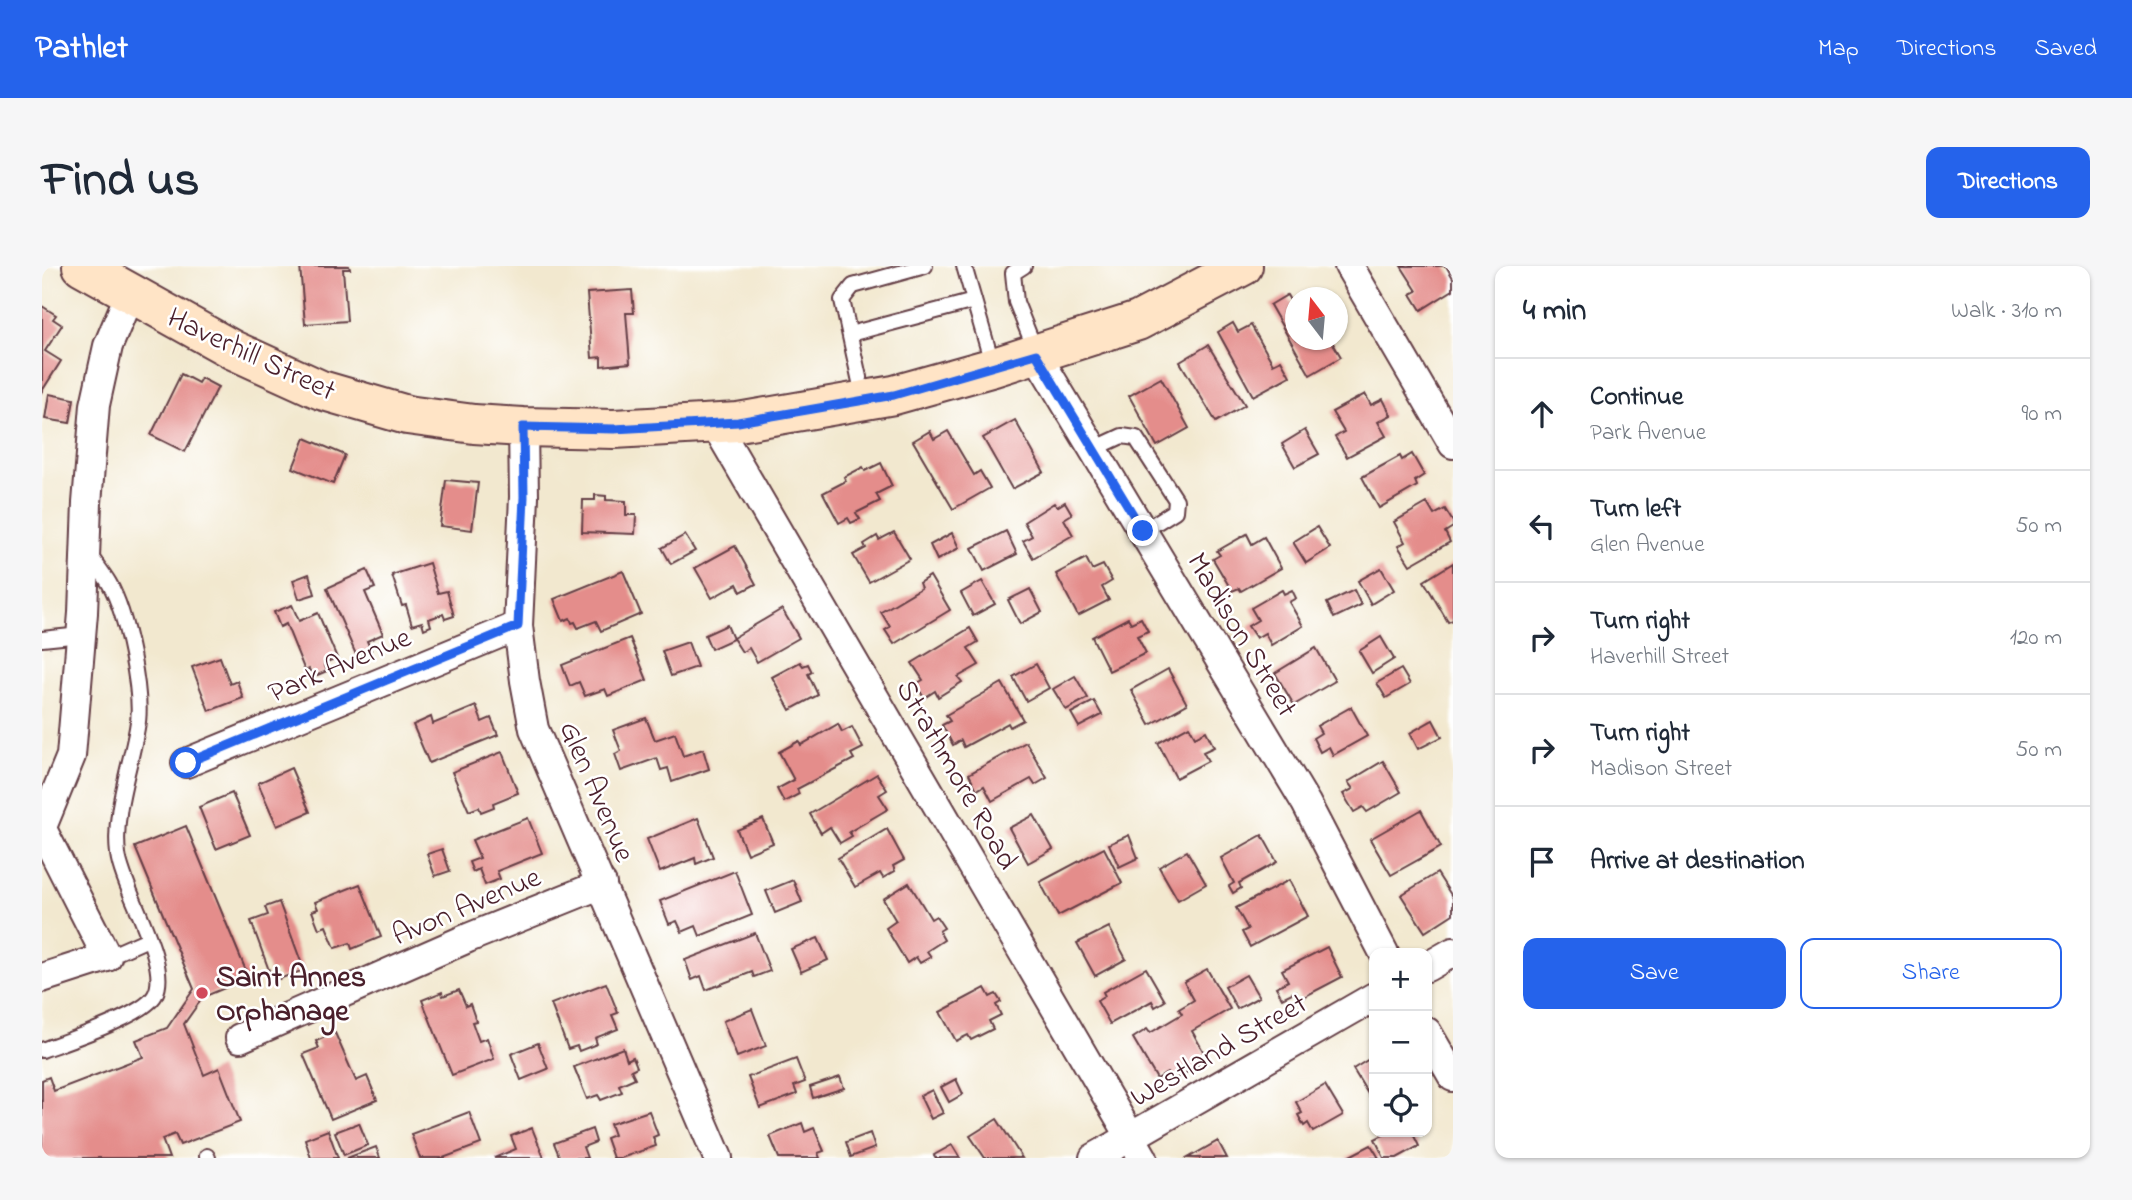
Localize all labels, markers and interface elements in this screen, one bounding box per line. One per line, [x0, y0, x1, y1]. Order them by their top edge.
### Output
text: Pathlet [35, 25, 128, 73]
text: Map [1818, 32, 1859, 67]
text: Directions [1897, 32, 1996, 67]
text: Saved [2034, 32, 2097, 67]
text: Find us [42, 146, 199, 218]
button: Directions [1926, 147, 2090, 218]
north arrow [1285, 287, 1348, 350]
text: 4 min [1523, 290, 1586, 334]
text: Walk · 310 m [1951, 295, 2062, 328]
street label: Haverhill Street [159, 297, 342, 414]
text: Continue [1590, 379, 1683, 417]
icon: ahead [1523, 395, 1561, 433]
text: 90 m [2022, 398, 2062, 431]
text: Park Avenue [1590, 417, 1706, 450]
text: Turn left [1590, 491, 1681, 529]
icon: left [1523, 507, 1561, 545]
text: 50 m [2015, 510, 2062, 543]
route end [1127, 515, 1158, 546]
text: Glen Avenue [1590, 529, 1704, 562]
street label: Madison Street [1174, 545, 1307, 726]
text: Turn right [1590, 603, 1690, 641]
street label: Park Avenue [262, 617, 419, 717]
icon: right [1523, 619, 1561, 657]
text: 120 m [2010, 622, 2062, 655]
text: Haverhill Street [1590, 641, 1729, 674]
street label: Strathmore Road [883, 672, 1028, 879]
street label: Glen Avenue [546, 715, 645, 870]
text: Turn right [1590, 715, 1690, 753]
icon: right [1523, 731, 1561, 769]
text: 50 m [2015, 734, 2062, 767]
route start [170, 747, 201, 778]
text: Madison Street [1590, 753, 1732, 786]
icon: arrive [1523, 843, 1561, 881]
text: Arrive at destination [1590, 843, 1805, 881]
street label: Avon Avenue [386, 856, 549, 959]
button: Save [1523, 938, 1786, 1009]
button: Share [1800, 938, 2062, 1009]
map controls [1369, 948, 1432, 1137]
button: + [1369, 948, 1432, 1011]
place label: Saint Annes Orphanage [216, 957, 366, 1036]
street label: Westland Street [1123, 983, 1316, 1120]
marker: Saint Annes Orphanage [194, 985, 210, 1001]
button: − [1369, 1011, 1432, 1074]
button: locate [1369, 1074, 1432, 1137]

